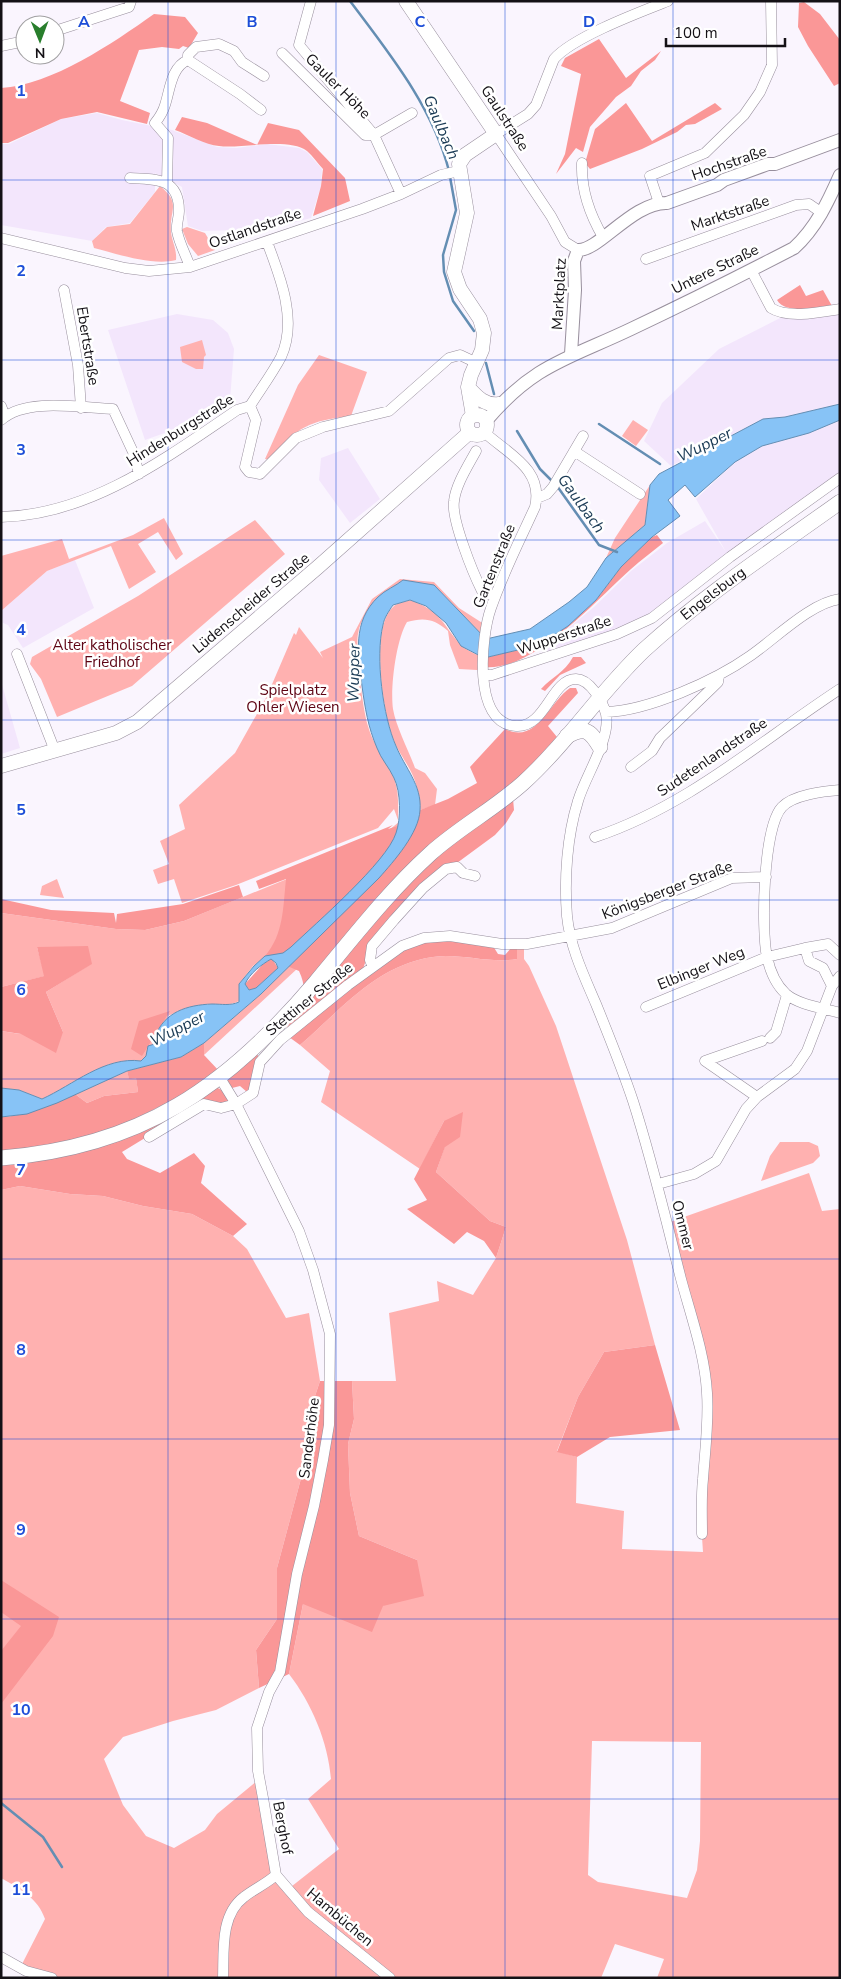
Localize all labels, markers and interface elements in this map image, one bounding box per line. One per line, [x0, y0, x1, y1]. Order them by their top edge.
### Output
text: A [78, 11, 90, 33]
text: B [246, 11, 258, 33]
text: C [415, 11, 426, 33]
text: D [583, 11, 595, 33]
north arrow [15, 15, 65, 65]
scale bar [666, 15, 785, 47]
text: 100 m [674, 23, 718, 43]
text: N [35, 43, 46, 62]
street label: Gauler Höhe [301, 49, 375, 123]
text: 1 [16, 80, 26, 102]
street label: Gaulstraße [476, 81, 534, 155]
water label: Gaulbach [418, 92, 465, 163]
street label: Hochstraße [689, 141, 769, 185]
street label: Marktstraße [688, 190, 772, 236]
street label: Ostlandstraße [206, 203, 304, 253]
street label: Untere Straße [668, 239, 762, 299]
street label: Marktplatz [547, 257, 571, 330]
text: 2 [16, 260, 26, 282]
street label: Ebertstraße [72, 305, 104, 387]
street label: Hindenburgstraße [123, 389, 237, 471]
water label: Wupper [673, 422, 737, 468]
text: 3 [16, 439, 26, 461]
water label: Gaulbach [552, 470, 610, 538]
street label: Gartenstraße [468, 521, 520, 611]
street label: Lüdenscheider Straße [188, 548, 314, 658]
street label: Engelsburg [676, 562, 750, 625]
street label: Wupperstraße [514, 610, 614, 660]
text: 4 [16, 619, 26, 641]
park label: Alter katholischer Friedhof [52, 635, 172, 672]
water label: Wupper [342, 642, 366, 703]
park label: Spielplatz Ohler Wiesen [246, 680, 340, 717]
street label: Sudetenlandstraße [653, 713, 771, 801]
text: 5 [16, 799, 26, 821]
street label: Königsberger Straße [599, 856, 735, 924]
street label: Elbinger Weg [654, 941, 748, 995]
street label: Stettiner Straße [261, 958, 357, 1040]
text: 6 [16, 979, 26, 1001]
water label: Wupper [146, 1005, 210, 1052]
text: 7 [16, 1159, 26, 1181]
street label: Ommer [667, 1198, 699, 1253]
text: 8 [16, 1339, 26, 1361]
street label: Sanderhöhe [294, 1396, 324, 1479]
text: 9 [16, 1519, 26, 1541]
text: 10 [11, 1699, 31, 1721]
street label: Berghof [268, 1800, 298, 1857]
text: 11 [11, 1879, 31, 1901]
street label: Hambüchen [302, 1883, 378, 1951]

